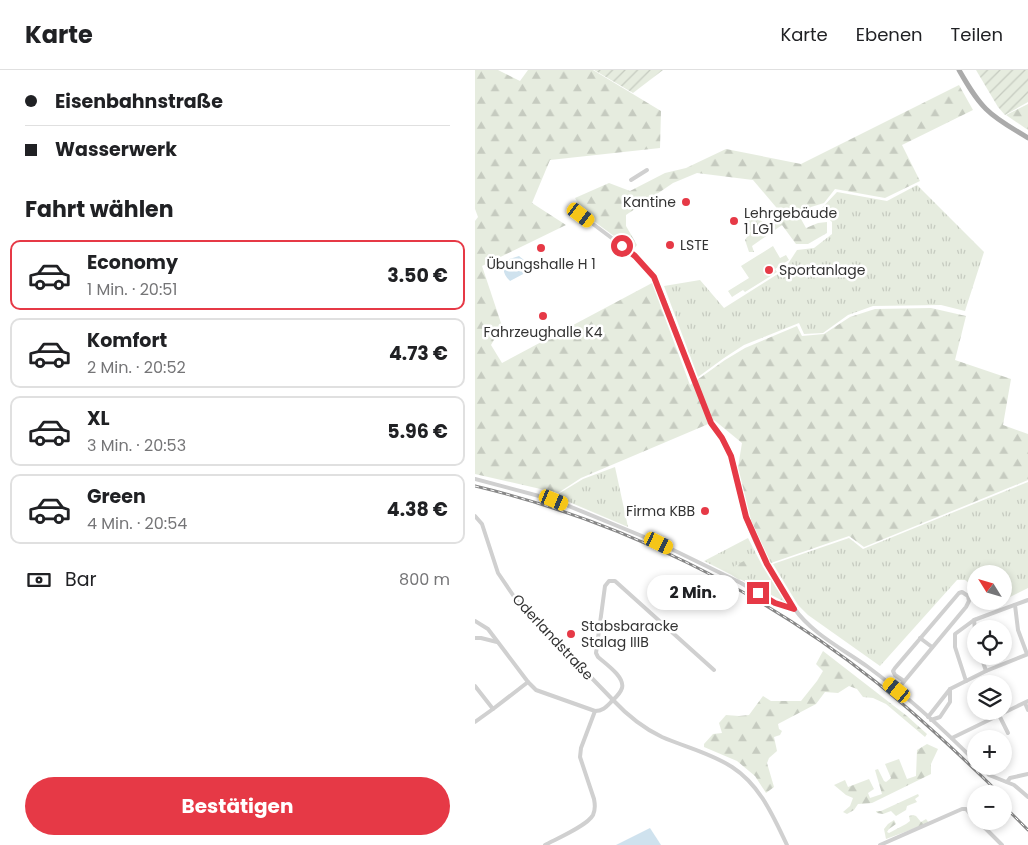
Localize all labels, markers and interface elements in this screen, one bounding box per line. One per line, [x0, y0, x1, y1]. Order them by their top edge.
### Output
text: Karte [25, 18, 93, 51]
text: Karte [780, 22, 828, 47]
text: Ebenen [856, 22, 923, 47]
text: Teilen [951, 22, 1003, 47]
text: Eisenbahnstraße [55, 88, 223, 115]
text: Wasserwerk [55, 136, 177, 163]
place label: Kantine [623, 192, 676, 212]
text: Fahrt wählen [25, 194, 174, 225]
marker: Kantine [680, 196, 692, 208]
car [564, 200, 597, 230]
place label: Lehrgebäude 1 LG1 [744, 203, 837, 239]
marker: Lehrgebäude 1 LG1 [728, 215, 740, 227]
route start [611, 235, 633, 257]
place label: LSTE [680, 235, 709, 255]
marker: LSTE [664, 239, 676, 251]
marker: Übungshalle H 1 [535, 242, 547, 254]
text: Economy [87, 249, 178, 276]
icon: car [27, 253, 72, 298]
place label: Übungshalle H 1 [486, 254, 596, 274]
place label: Sportanlage [779, 260, 866, 280]
text: 3.50 € [387, 262, 448, 289]
marker: Sportanlage [763, 264, 775, 276]
text: 1 Min. · 20:51 [87, 278, 177, 301]
marker: Fahrzeughalle K4 [537, 310, 549, 322]
place label: Fahrzeughalle K4 [483, 322, 603, 342]
text: Komfort [87, 327, 167, 354]
icon: car [27, 331, 72, 376]
text: 4.73 € [389, 340, 448, 367]
text: 2 Min. · 20:52 [87, 356, 186, 379]
text: XL [87, 405, 110, 432]
icon: car [27, 409, 72, 454]
text: 5.96 € [387, 418, 448, 445]
text: 3 Min. · 20:53 [87, 434, 186, 457]
text: Green [87, 483, 146, 510]
icon: car [27, 487, 72, 532]
car [537, 487, 570, 513]
text: 4.38 € [387, 496, 448, 523]
place label: Firma KBB [626, 501, 695, 521]
marker: Firma KBB [699, 505, 711, 517]
text: 4 Min. · 20:54 [87, 512, 187, 535]
car [642, 530, 675, 556]
north arrow [967, 565, 1013, 610]
map controls [967, 565, 1012, 830]
icon: cash [25, 566, 53, 594]
text: Bar [65, 566, 97, 593]
text: 800 m [399, 568, 450, 591]
callout: 2 Min. [648, 576, 741, 610]
text: 2 Min. [669, 581, 717, 604]
route end [747, 582, 769, 604]
street label: Oderlandstraße [508, 590, 598, 685]
place label: Stabsbaracke Stalag IIIB [581, 616, 679, 652]
button: locate [967, 620, 1012, 665]
marker: Stabsbaracke Stalag IIIB [565, 628, 577, 640]
car [880, 675, 913, 705]
button: layers [967, 675, 1012, 720]
button: + [967, 730, 1012, 775]
button: Bestätigen [25, 777, 450, 835]
button: − [967, 785, 1012, 830]

